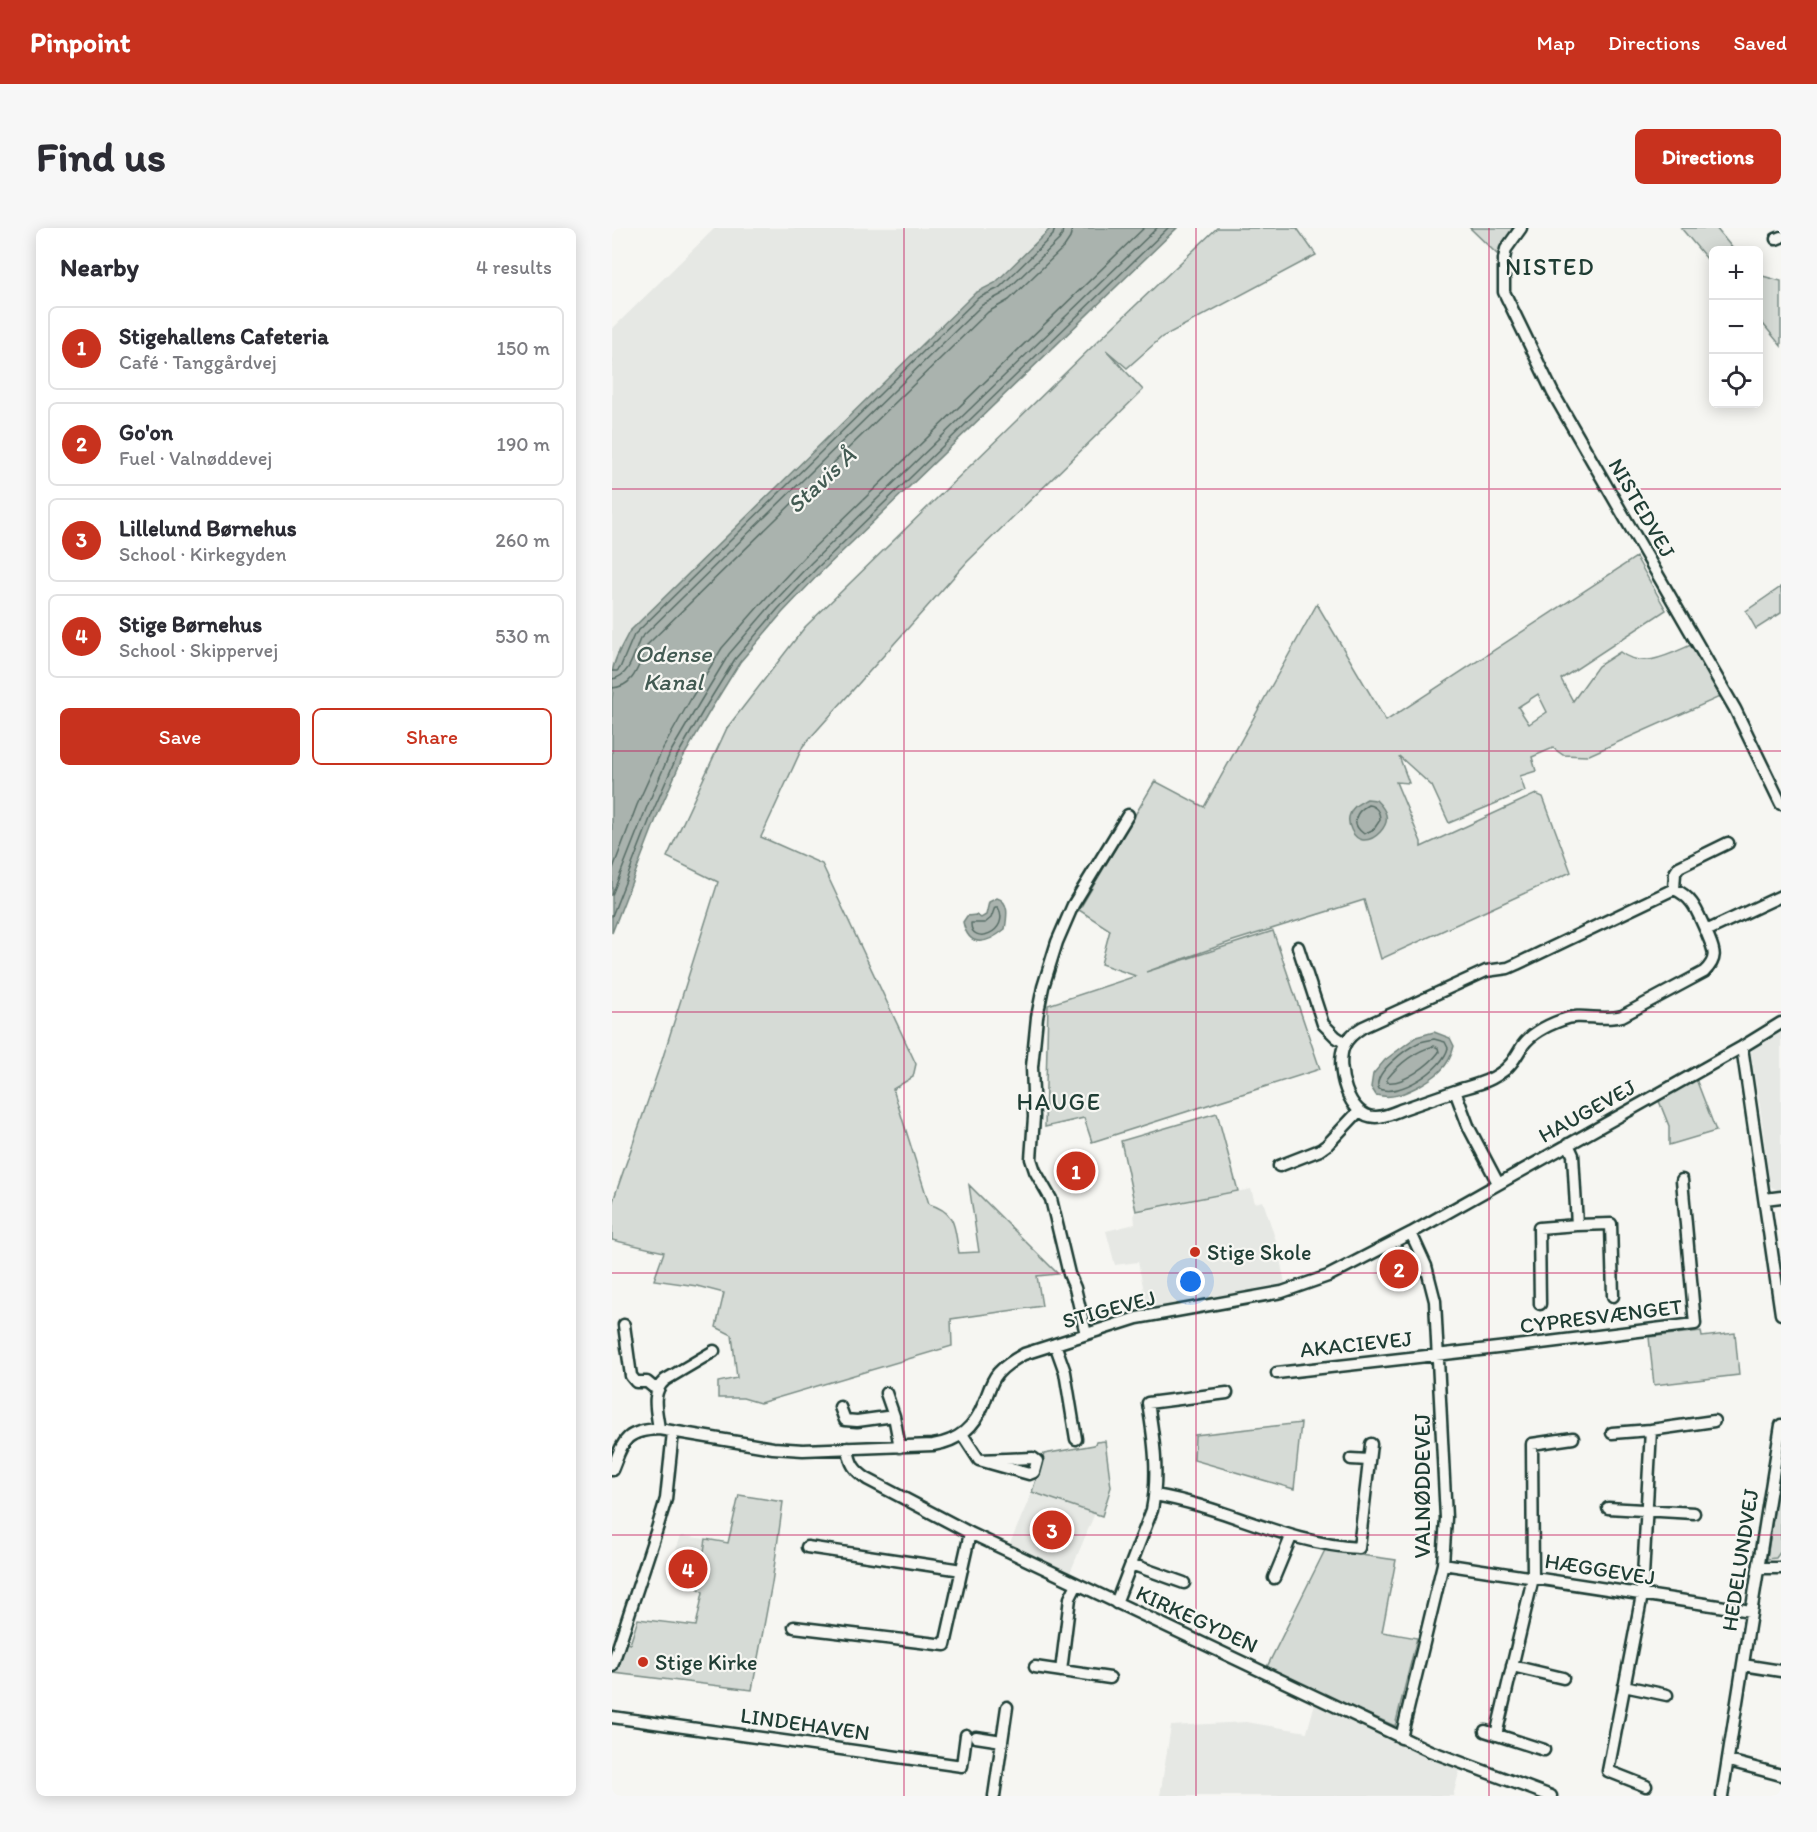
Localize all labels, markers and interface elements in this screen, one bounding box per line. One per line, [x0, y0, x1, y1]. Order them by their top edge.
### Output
text: Pinpoint [30, 25, 131, 59]
text: Map [1537, 30, 1575, 55]
text: Directions [1608, 30, 1700, 55]
text: Saved [1733, 30, 1787, 55]
button: Directions [1635, 129, 1781, 184]
text: Find us [36, 131, 166, 182]
map controls [1709, 246, 1763, 408]
button: + [1709, 246, 1763, 300]
text: Nearby [60, 251, 139, 283]
district label: NISTED [1505, 252, 1595, 281]
text: 4 results [476, 255, 552, 279]
button: − [1709, 300, 1763, 354]
text: Stigehallens Cafeteria [119, 323, 329, 350]
text: 1 [77, 336, 86, 360]
text: 150 m [497, 336, 550, 360]
text: Café · Tanggårdvej [119, 350, 277, 374]
button: locate [1709, 354, 1763, 408]
text: Go'on [119, 419, 173, 446]
text: 2 [76, 432, 87, 456]
text: 190 m [497, 432, 550, 456]
water label: Stavis Å [780, 440, 862, 519]
text: Fuel · Valnøddevej [119, 446, 272, 470]
street label: NISTEDVEJ [1603, 453, 1681, 563]
text: Lillelund Børnehus [119, 515, 297, 542]
text: 3 [76, 528, 87, 552]
text: 260 m [495, 528, 550, 552]
text: School · Kirkegyden [119, 542, 287, 566]
text: Stige Børnehus [119, 611, 262, 638]
text: 4 [75, 624, 88, 648]
text: 530 m [495, 624, 550, 648]
text: School · Skippervej [119, 638, 278, 662]
water label: Odense Kanal [635, 639, 713, 696]
button: Save [60, 708, 300, 765]
button: Share [312, 708, 552, 765]
street label: HAUGEVEJ [1534, 1073, 1641, 1149]
district label: HAUGE [1017, 1087, 1101, 1116]
pin: 1 [1056, 1148, 1096, 1194]
place label: Stige Skole [1207, 1239, 1311, 1266]
marker: Stige Skole [1188, 1245, 1202, 1259]
pin: 2 [1380, 1246, 1418, 1292]
your location [1176, 1267, 1205, 1296]
street label: STIGEVEJ [1059, 1284, 1159, 1334]
street label: CYPRESVÆNGET [1518, 1293, 1684, 1339]
street label: AKACIEVEJ [1299, 1325, 1414, 1363]
street label: VALNØDDEVEJ [1409, 1413, 1436, 1558]
street label: HEDELUNDVEJ [1715, 1487, 1765, 1633]
pin: 3 [1032, 1508, 1072, 1552]
pin: 4 [668, 1546, 708, 1592]
street label: HÆGGEVEJ [1543, 1547, 1657, 1591]
street label: KIRKEGYDEN [1132, 1579, 1262, 1659]
place label: Stige Kirke [655, 1649, 758, 1676]
marker: Stige Kirke [636, 1655, 650, 1669]
street label: LINDEHAVEN [739, 1702, 871, 1746]

